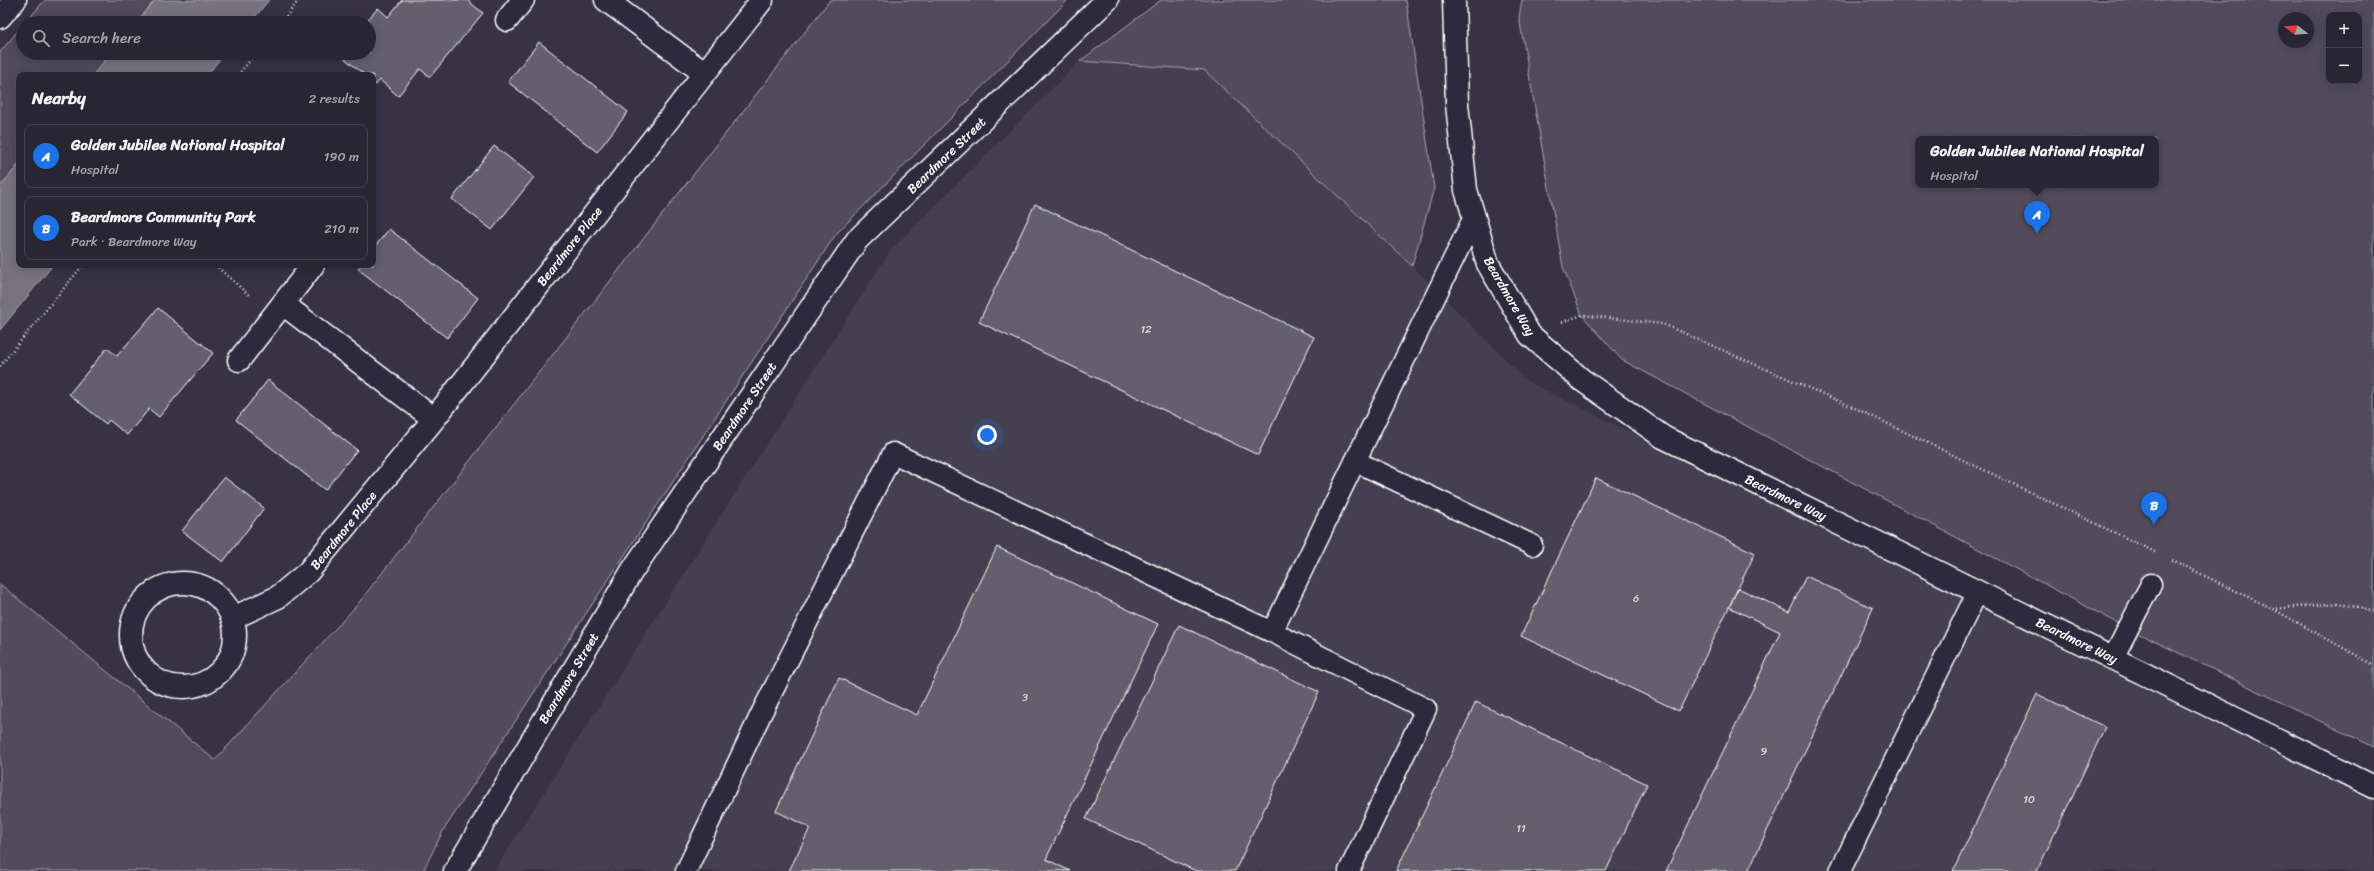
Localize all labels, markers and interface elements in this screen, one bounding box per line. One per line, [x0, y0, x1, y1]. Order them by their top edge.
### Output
north arrow [2278, 12, 2314, 48]
map controls [2326, 12, 2362, 84]
button: + [2326, 12, 2362, 48]
search box [16, 16, 376, 60]
text: Search here [62, 25, 141, 51]
icon: search [30, 27, 52, 49]
button: − [2326, 48, 2362, 84]
text: Nearby [32, 83, 86, 113]
text: 2 results [309, 87, 360, 110]
street label: Beardmore Street [901, 111, 992, 199]
text: Golden Jubilee National Hospital [71, 132, 285, 158]
popup [1915, 136, 2159, 188]
text: Golden Jubilee National Hospital [1930, 138, 2144, 164]
text: A [42, 145, 50, 168]
text: 190 m [324, 145, 359, 168]
text: Hospital [71, 158, 119, 181]
text: Hospital [1930, 164, 1978, 187]
street label: Beardmore Place [531, 201, 608, 291]
pin: A [2024, 201, 2050, 234]
text: Beardmore Community Park [71, 204, 256, 230]
text: B [42, 217, 50, 240]
text: 210 m [324, 217, 359, 240]
text: Park · Beardmore Way [71, 230, 197, 253]
street label: Beardmore Way [1477, 252, 1542, 341]
house number: 12 [1140, 320, 1152, 339]
street label: Beardmore Street [706, 357, 783, 455]
your location [977, 425, 997, 445]
street label: Beardmore Way [1741, 468, 1831, 527]
street label: Beardmore Place [304, 486, 383, 575]
pin: B [2141, 492, 2167, 525]
house number: 6 [1633, 589, 1639, 608]
street label: Beardmore Way [2032, 611, 2122, 670]
street label: Beardmore Street [532, 628, 605, 728]
house number: 3 [1022, 688, 1028, 707]
house number: 9 [1761, 742, 1768, 761]
house number: 10 [2023, 790, 2035, 809]
house number: 11 [1516, 819, 1526, 838]

